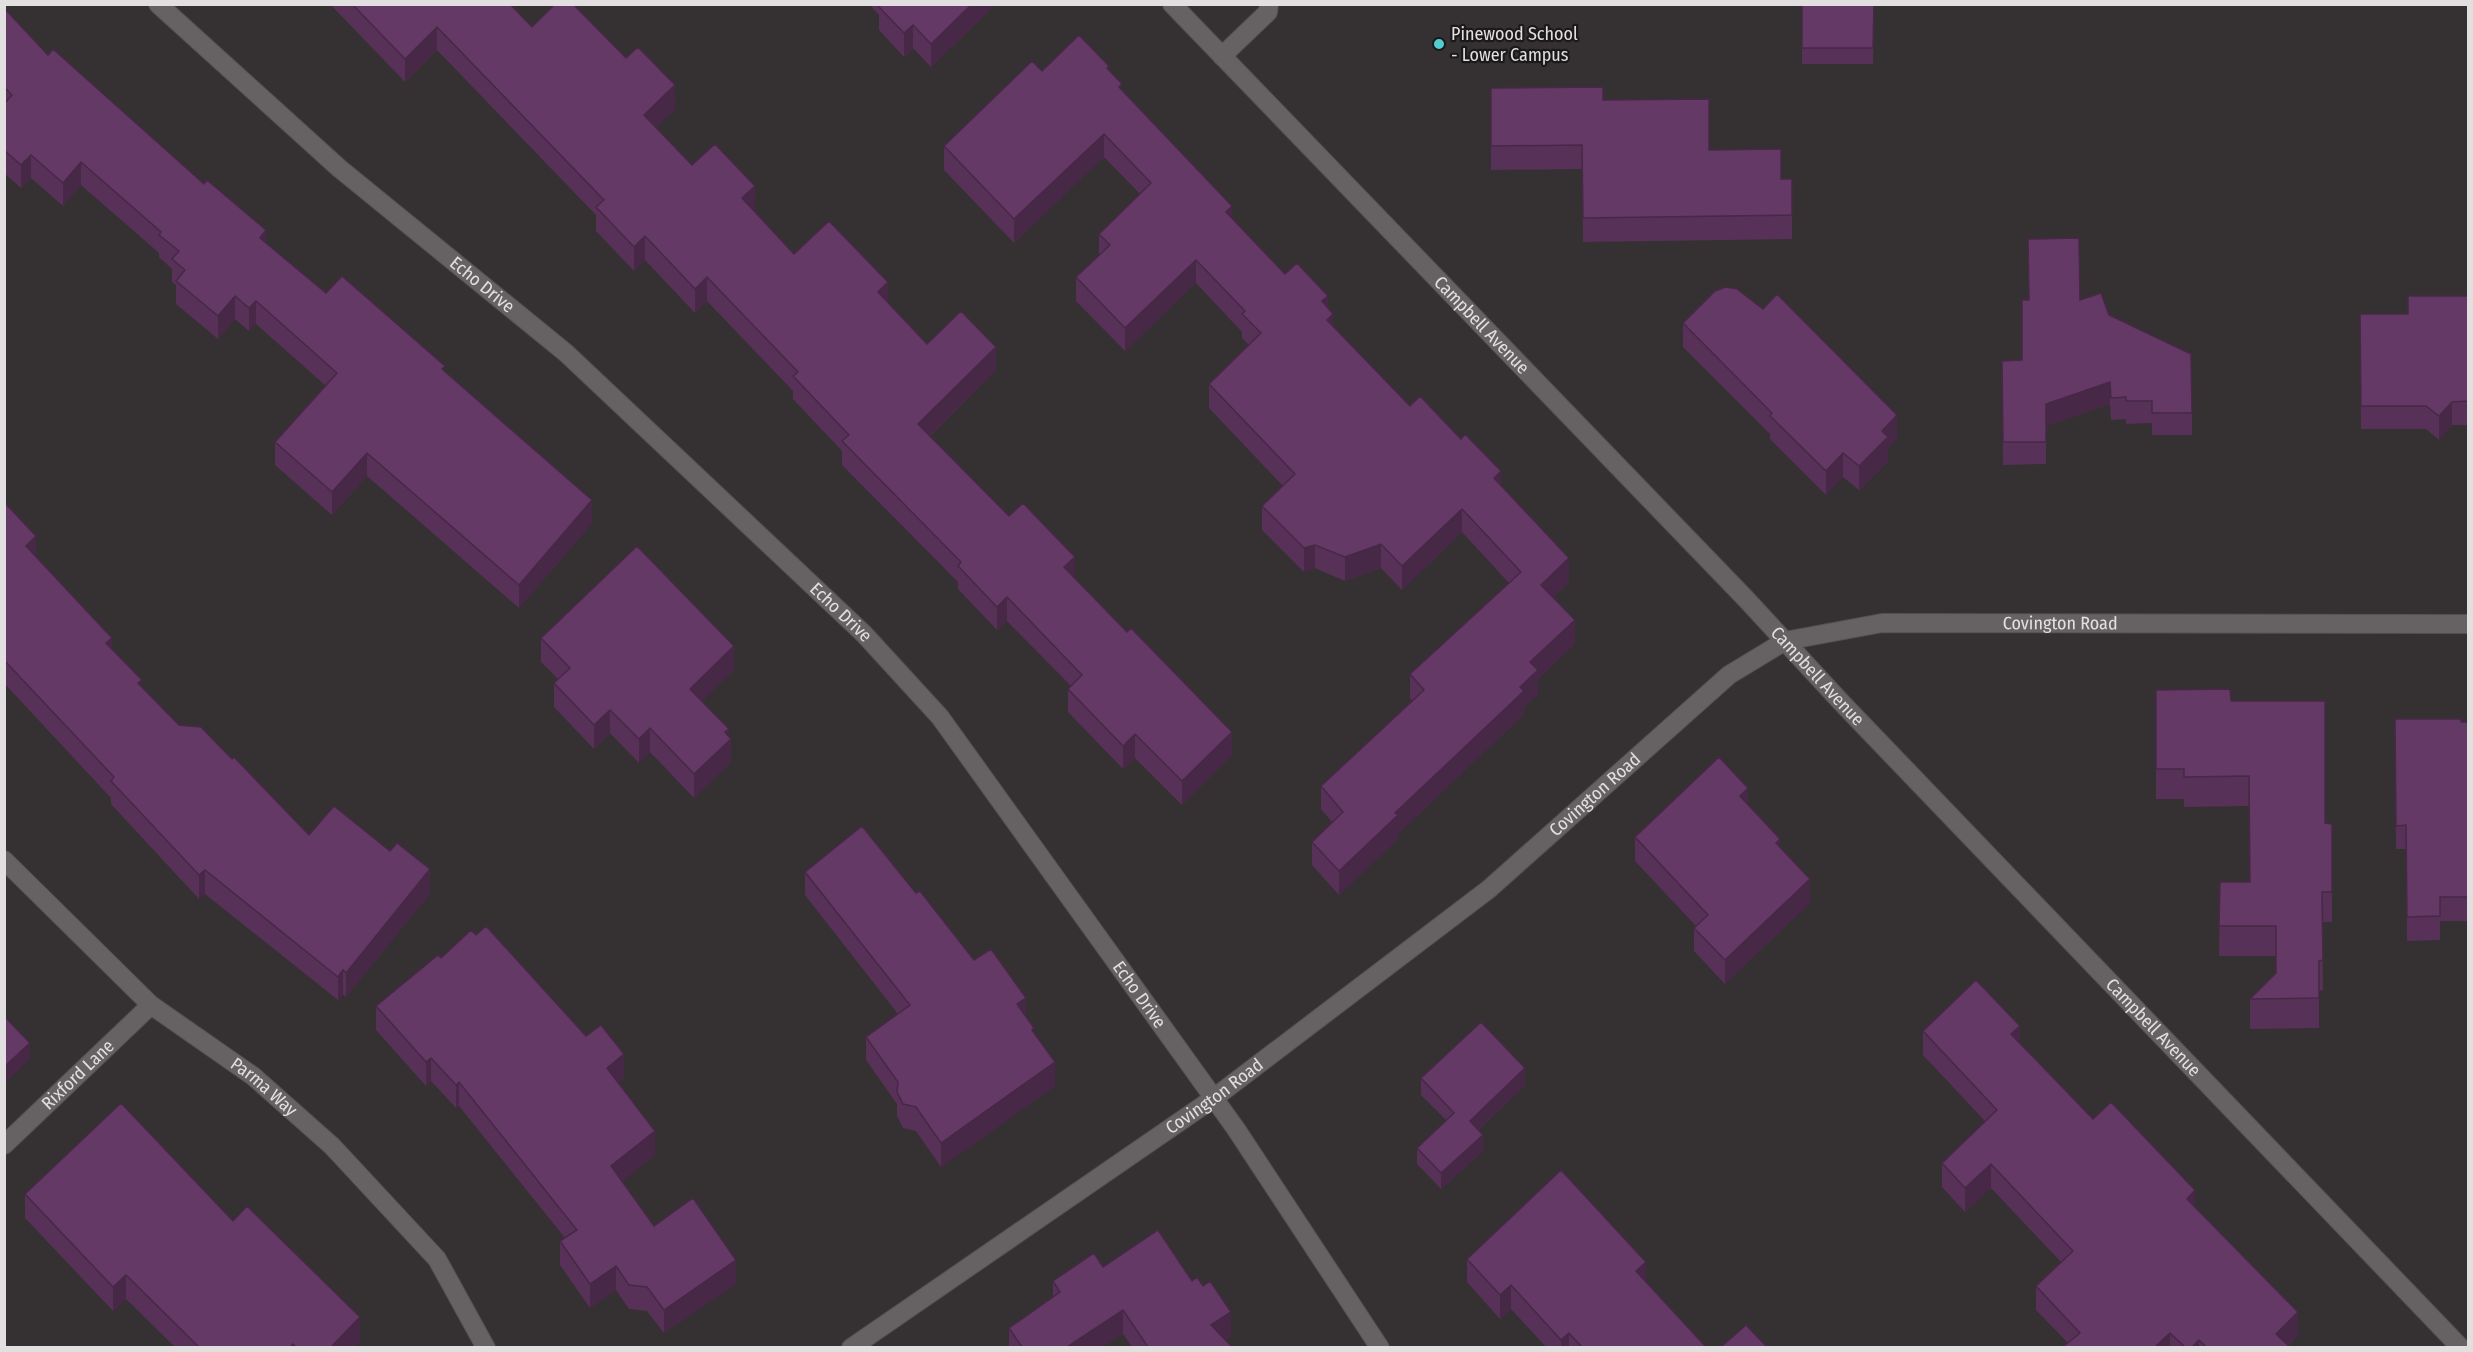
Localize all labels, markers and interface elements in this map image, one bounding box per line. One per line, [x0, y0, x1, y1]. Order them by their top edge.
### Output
place label: Pinewood School - Lower Campus [1451, 23, 1578, 66]
marker: Pinewood School - Lower Campus [1432, 37, 1446, 51]
street label: Echo Drive [445, 252, 519, 318]
street label: Campbell Avenue [1429, 271, 1534, 379]
street label: Echo Drive [805, 578, 877, 647]
street label: Covington Road [2003, 612, 2118, 634]
street label: Campbell Avenue [1766, 622, 1869, 731]
street label: Covington Road [1545, 748, 1645, 841]
street label: Echo Drive [1108, 957, 1171, 1032]
street label: Campbell Avenue [2101, 974, 2206, 1081]
street label: Rixford Lane [37, 1035, 119, 1114]
street label: Parma Way [226, 1053, 302, 1121]
street label: Covington Road [1161, 1054, 1267, 1139]

